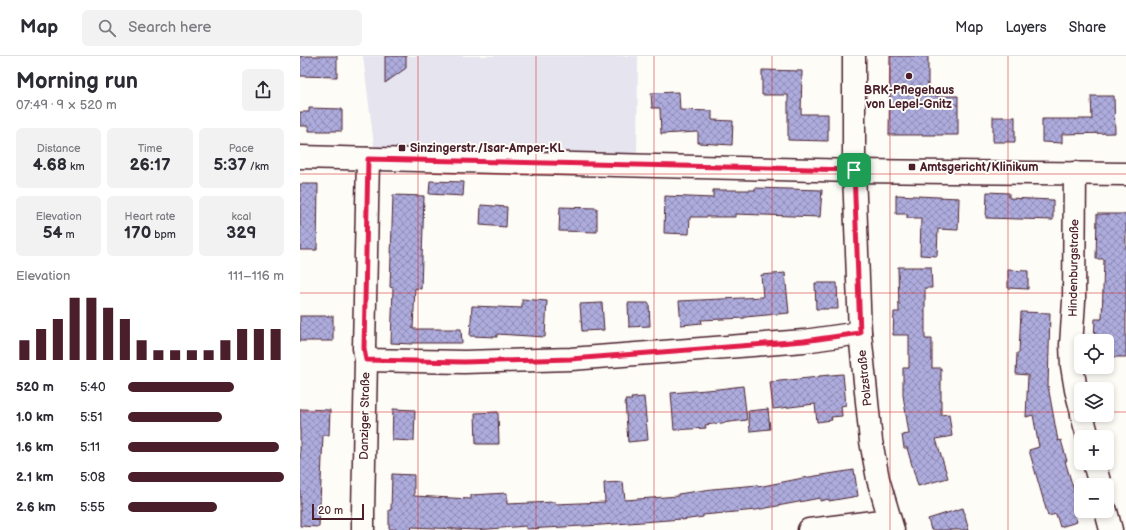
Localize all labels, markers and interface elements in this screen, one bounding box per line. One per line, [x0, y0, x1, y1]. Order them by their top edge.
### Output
search box [82, 10, 362, 46]
text: Map [20, 16, 58, 39]
icon: search [96, 17, 118, 39]
text: Search here [128, 18, 211, 37]
text: Map [955, 19, 983, 36]
text: Layers [1005, 19, 1047, 36]
text: Share [1069, 19, 1106, 36]
text: Morning run [16, 68, 138, 95]
button: share [242, 69, 284, 111]
marker: BRK-Pflegehaus von Lepel-Gnitz [904, 71, 914, 81]
place label: BRK-Pflegehaus von Lepel-Gnitz [864, 83, 954, 112]
text: 07:49 · 9 × 520 m [16, 97, 117, 113]
place label: Sinzingerstr./Isar-Amper-KL [410, 141, 564, 156]
text: Distance [37, 142, 81, 155]
text: Time [138, 142, 162, 155]
text: Pace [229, 142, 254, 155]
marker: Sinzingerstr./Isar-Amper-KL [397, 143, 407, 153]
pin [837, 153, 871, 187]
text: 4.68 [33, 155, 67, 175]
text: 26:17 [129, 155, 171, 175]
text: 5:37 [214, 155, 247, 175]
icon: arrive [843, 159, 865, 181]
text: km [67, 160, 85, 173]
text: /km [247, 160, 269, 173]
place label: Amtsgericht/Klinikum [919, 160, 1038, 175]
marker: Amtsgericht/Klinikum [907, 162, 917, 172]
text: Elevation [36, 210, 82, 223]
text: Heart rate [125, 210, 175, 223]
text: kcal [231, 210, 251, 223]
street label: Hindenburgstraße [1066, 219, 1082, 317]
text: 54 [43, 223, 63, 243]
text: 170 [124, 223, 151, 243]
text: 329 [226, 223, 256, 243]
text: m [63, 228, 75, 241]
text: bpm [151, 228, 176, 241]
text: Elevation [16, 268, 70, 284]
text: 111–116 m [228, 268, 284, 284]
map controls [1074, 334, 1114, 518]
button: locate [1074, 334, 1114, 374]
street label: Polzstraße [855, 349, 875, 407]
street label: Danziger Straße [357, 372, 373, 460]
text: 520 m [16, 379, 54, 395]
text: 5:40 [80, 379, 106, 395]
button: layers [1074, 382, 1114, 422]
text: 1.0 km [16, 409, 54, 425]
text: 5:51 [80, 409, 103, 425]
button: + [1074, 430, 1114, 470]
text: 1.6 km [16, 439, 54, 455]
text: 5:11 [80, 439, 100, 455]
text: 2.1 km [16, 469, 54, 485]
text: 5:08 [80, 469, 105, 485]
button: − [1074, 478, 1114, 518]
text: 2.6 km [16, 499, 56, 515]
text: 5:55 [80, 499, 105, 515]
scale bar [312, 502, 364, 521]
text: 20 m [318, 504, 343, 517]

